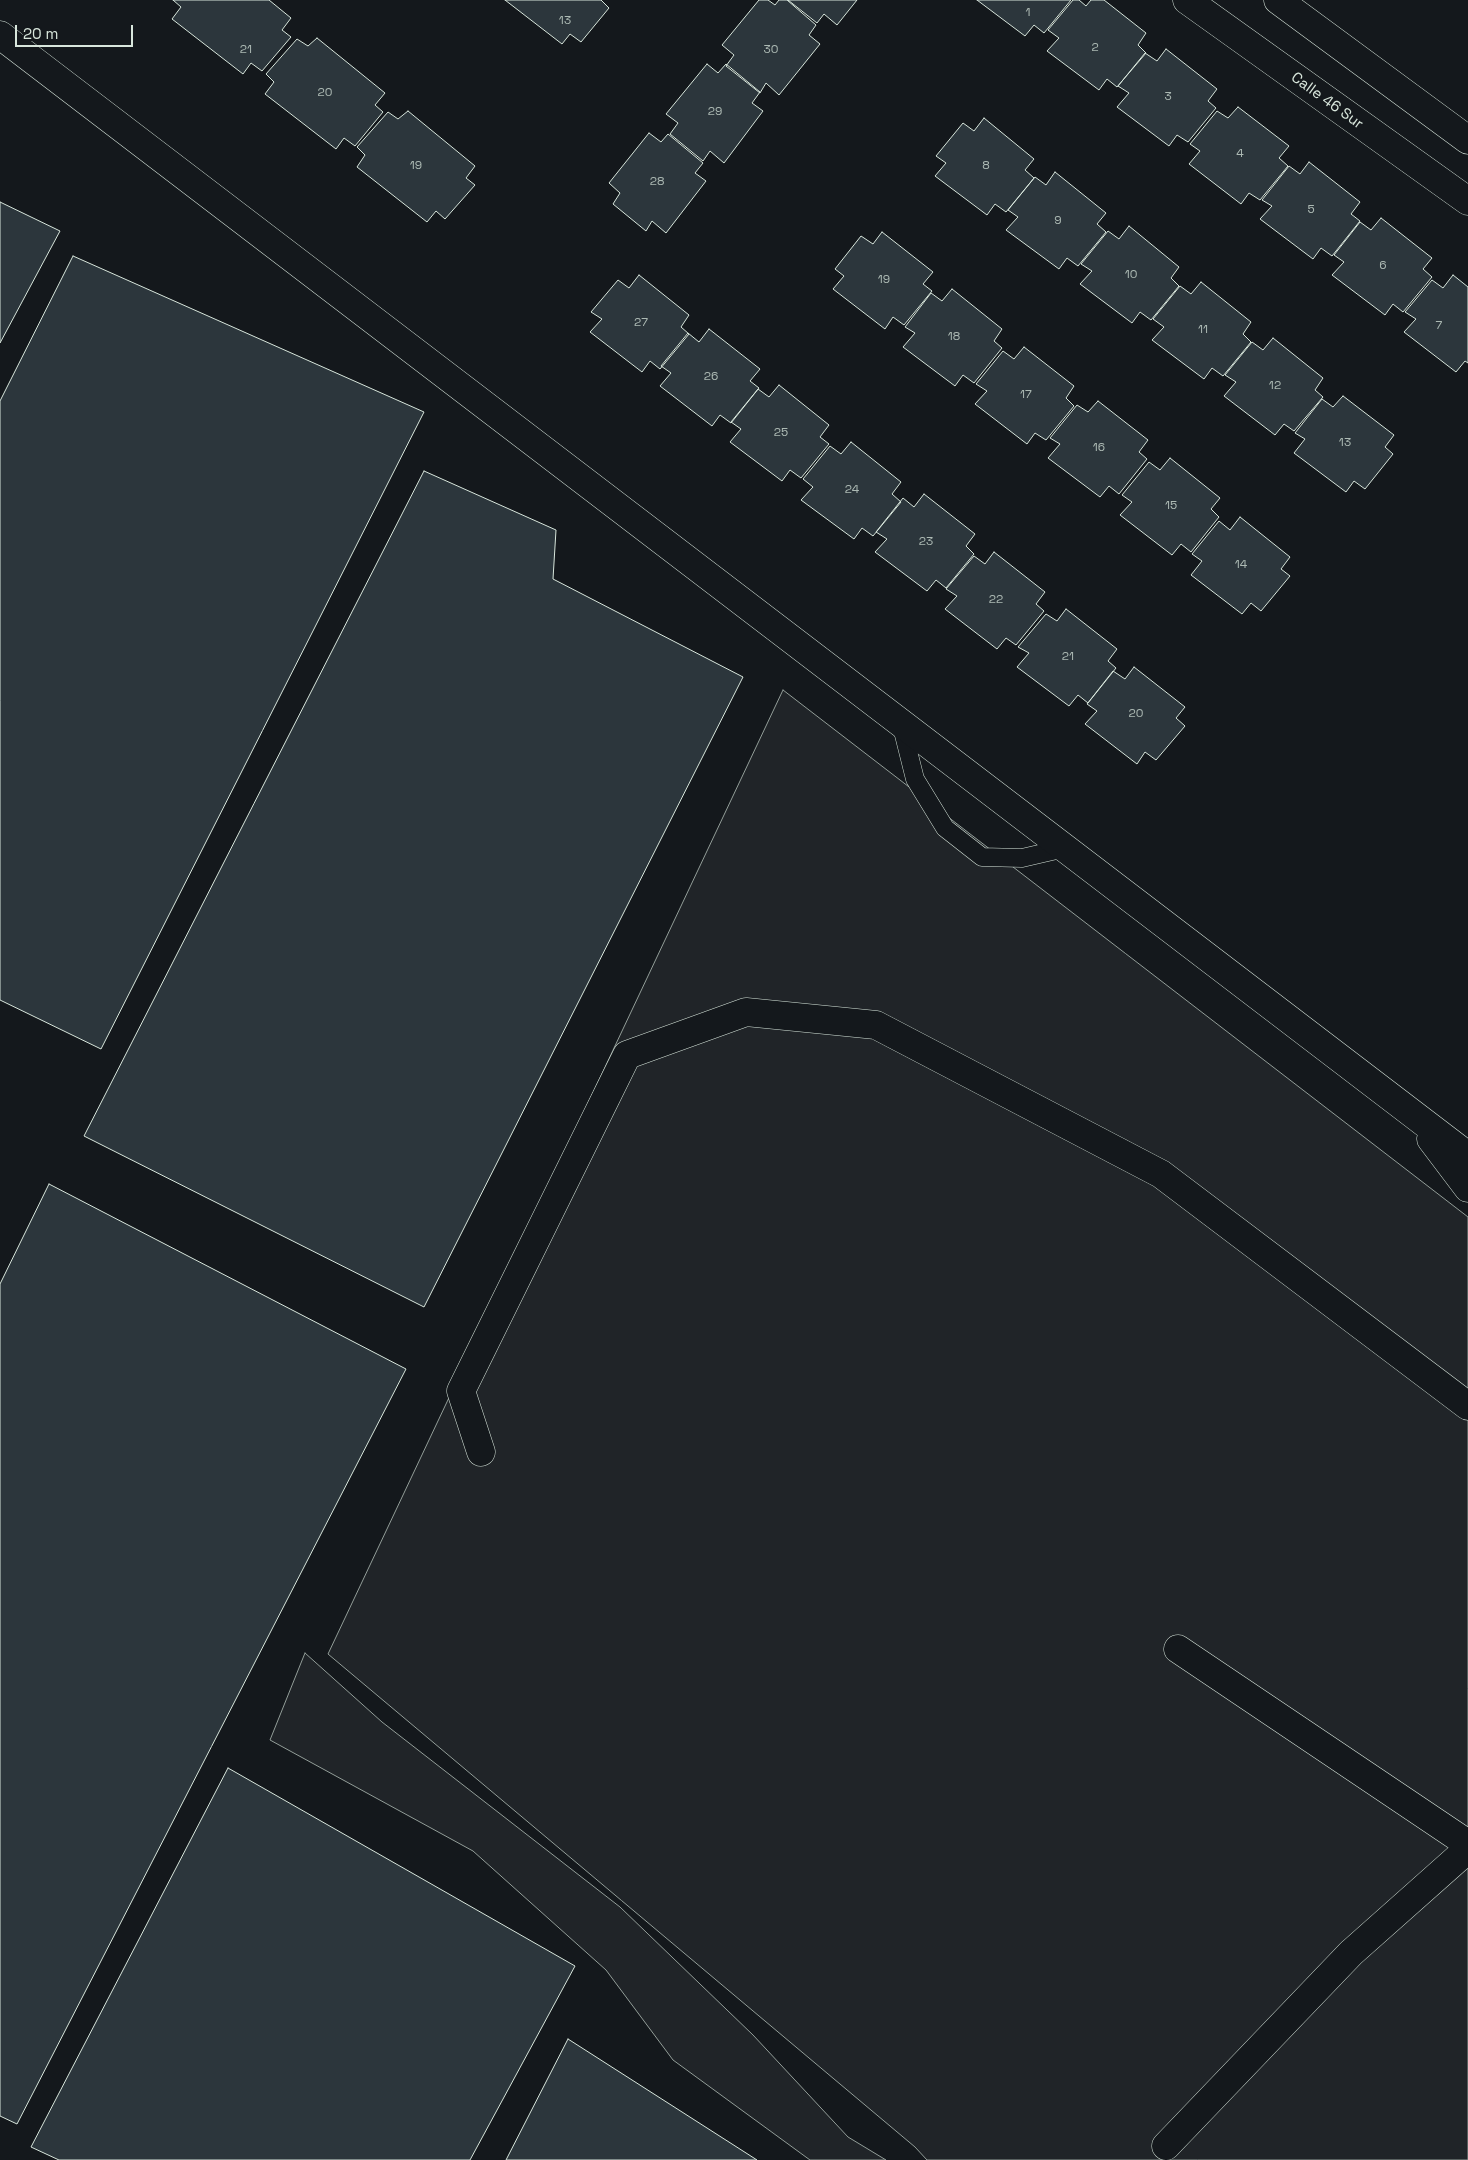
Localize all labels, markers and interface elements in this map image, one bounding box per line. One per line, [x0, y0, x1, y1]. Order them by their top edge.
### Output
house number: 1 [1025, 6, 1031, 20]
house number: 13 [559, 14, 571, 28]
scale bar [18, 15, 135, 47]
text: 20 m [23, 24, 58, 43]
house number: 2 [1091, 41, 1099, 55]
house number: 21 [240, 43, 252, 57]
house number: 30 [764, 43, 778, 57]
street label: Calle 46 Sur [1287, 69, 1367, 133]
house number: 20 [318, 86, 332, 100]
house number: 3 [1164, 90, 1172, 104]
house number: 29 [708, 105, 722, 119]
house number: 4 [1236, 147, 1244, 161]
house number: 19 [410, 159, 422, 173]
house number: 8 [982, 159, 990, 173]
house number: 28 [650, 175, 664, 189]
house number: 5 [1307, 203, 1315, 217]
house number: 9 [1054, 214, 1062, 228]
house number: 6 [1379, 259, 1387, 273]
house number: 10 [1125, 268, 1137, 282]
house number: 19 [878, 273, 890, 287]
house number: 27 [634, 316, 648, 330]
house number: 7 [1436, 319, 1442, 333]
house number: 11 [1198, 323, 1208, 337]
house number: 18 [948, 330, 960, 344]
house number: 26 [704, 370, 718, 384]
house number: 12 [1269, 379, 1281, 393]
house number: 17 [1020, 388, 1032, 402]
house number: 25 [774, 426, 788, 440]
house number: 13 [1339, 436, 1351, 450]
house number: 16 [1093, 441, 1105, 455]
house number: 24 [845, 483, 859, 497]
house number: 15 [1165, 499, 1177, 513]
house number: 23 [919, 535, 933, 549]
house number: 14 [1235, 558, 1247, 572]
house number: 22 [989, 593, 1003, 607]
house number: 21 [1062, 650, 1074, 664]
house number: 20 [1129, 707, 1143, 721]

